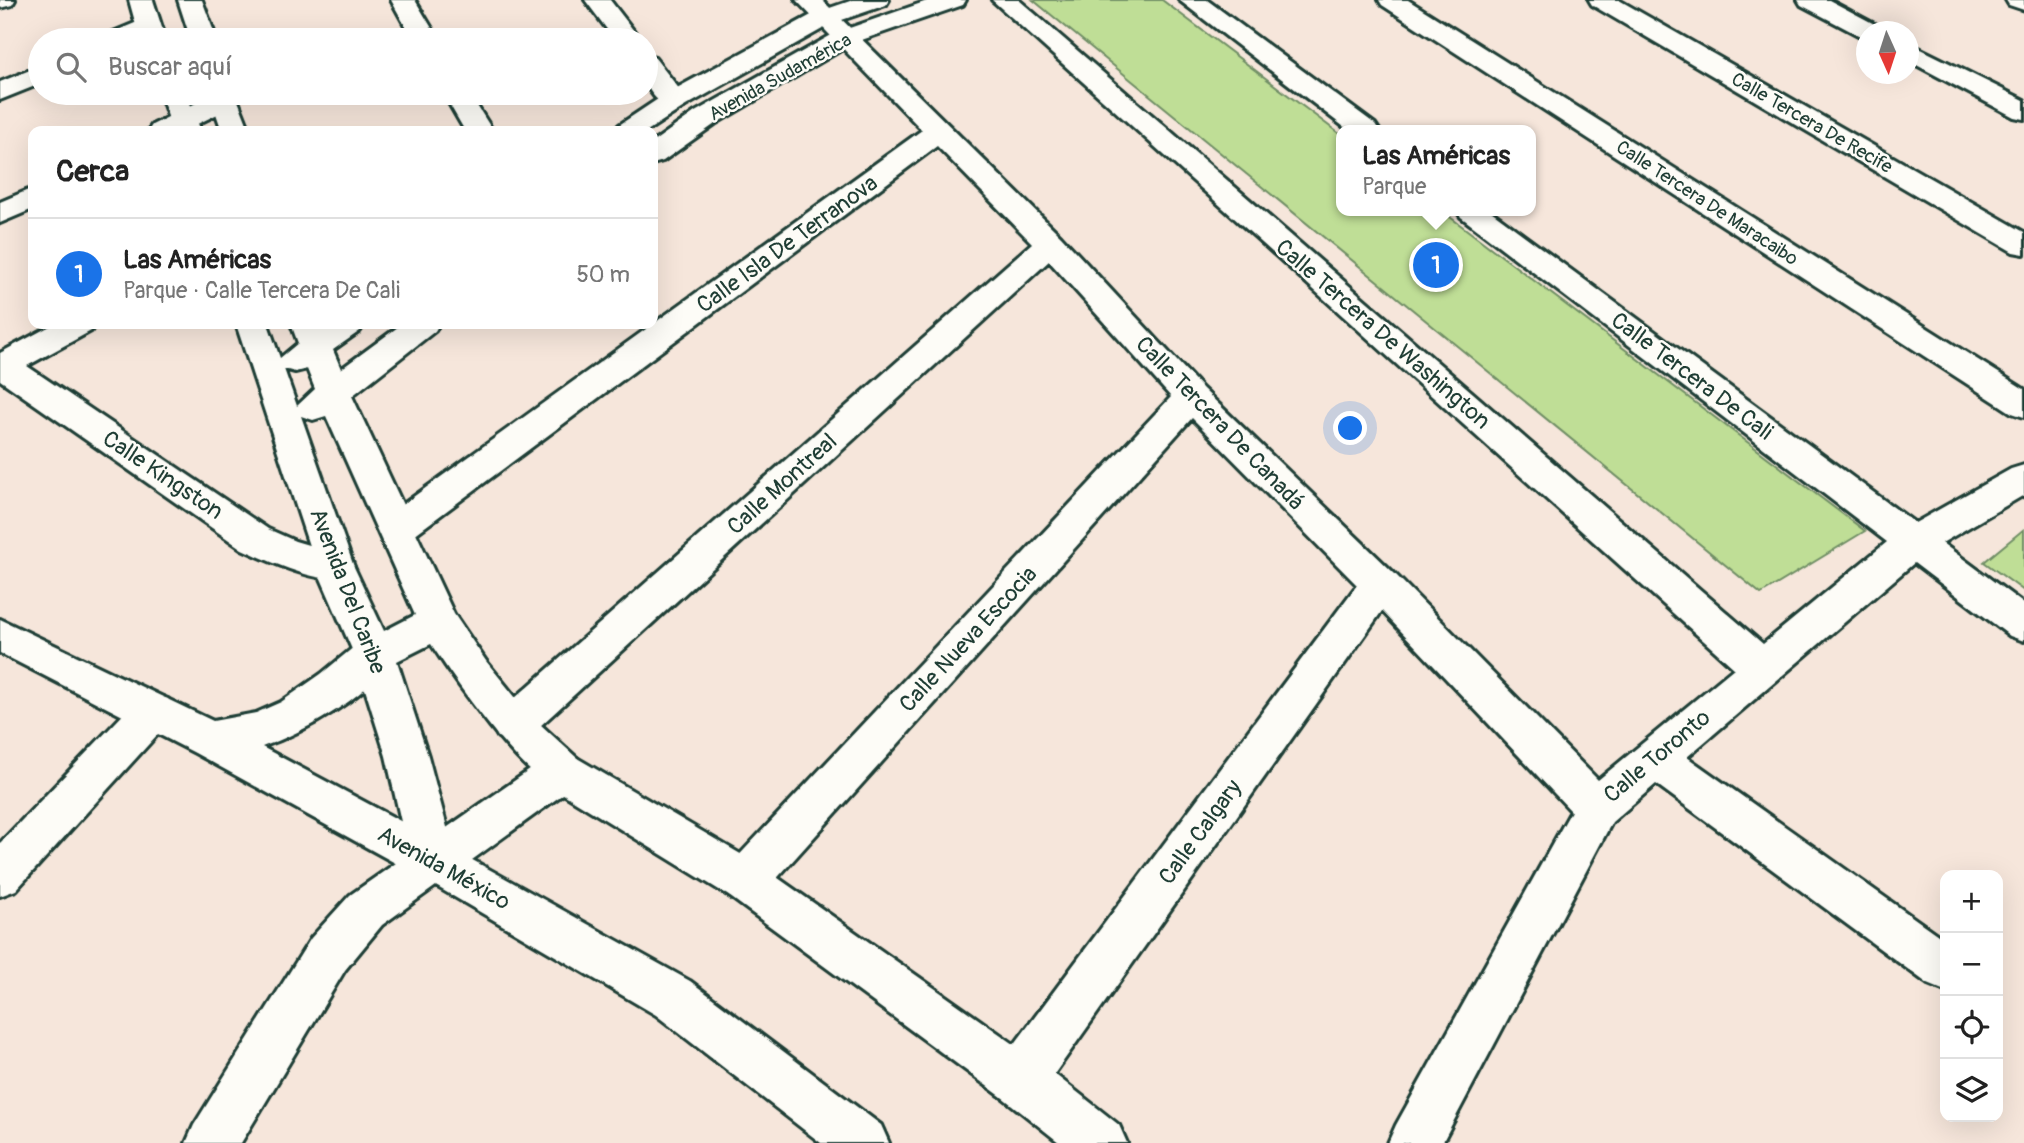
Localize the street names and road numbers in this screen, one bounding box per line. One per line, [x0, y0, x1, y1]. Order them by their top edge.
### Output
street label: Avenida Sudamérica [704, 28, 856, 126]
street label: Calle Tercera De Recife [1727, 67, 1897, 179]
street label: Calle Tercera De Maracaibo [1611, 135, 1803, 271]
street label: Calle Isla De Terranova [691, 169, 883, 319]
street label: Calle Tercera De Washington [1270, 233, 1496, 435]
street label: Calle Tercera De Cali [1605, 306, 1779, 446]
street label: Calle Tercera De Canadá [1129, 330, 1311, 516]
street label: Calle Kingston [97, 424, 229, 526]
street label: Calle Montreal [721, 427, 843, 541]
street label: Avenida Del Caribe [303, 504, 393, 678]
street label: Calle Nueva Escocia [893, 560, 1043, 718]
street label: Calle Toronto [1598, 703, 1716, 809]
street label: Calle Calgary [1152, 774, 1248, 890]
street label: Avenida México [373, 820, 515, 916]

